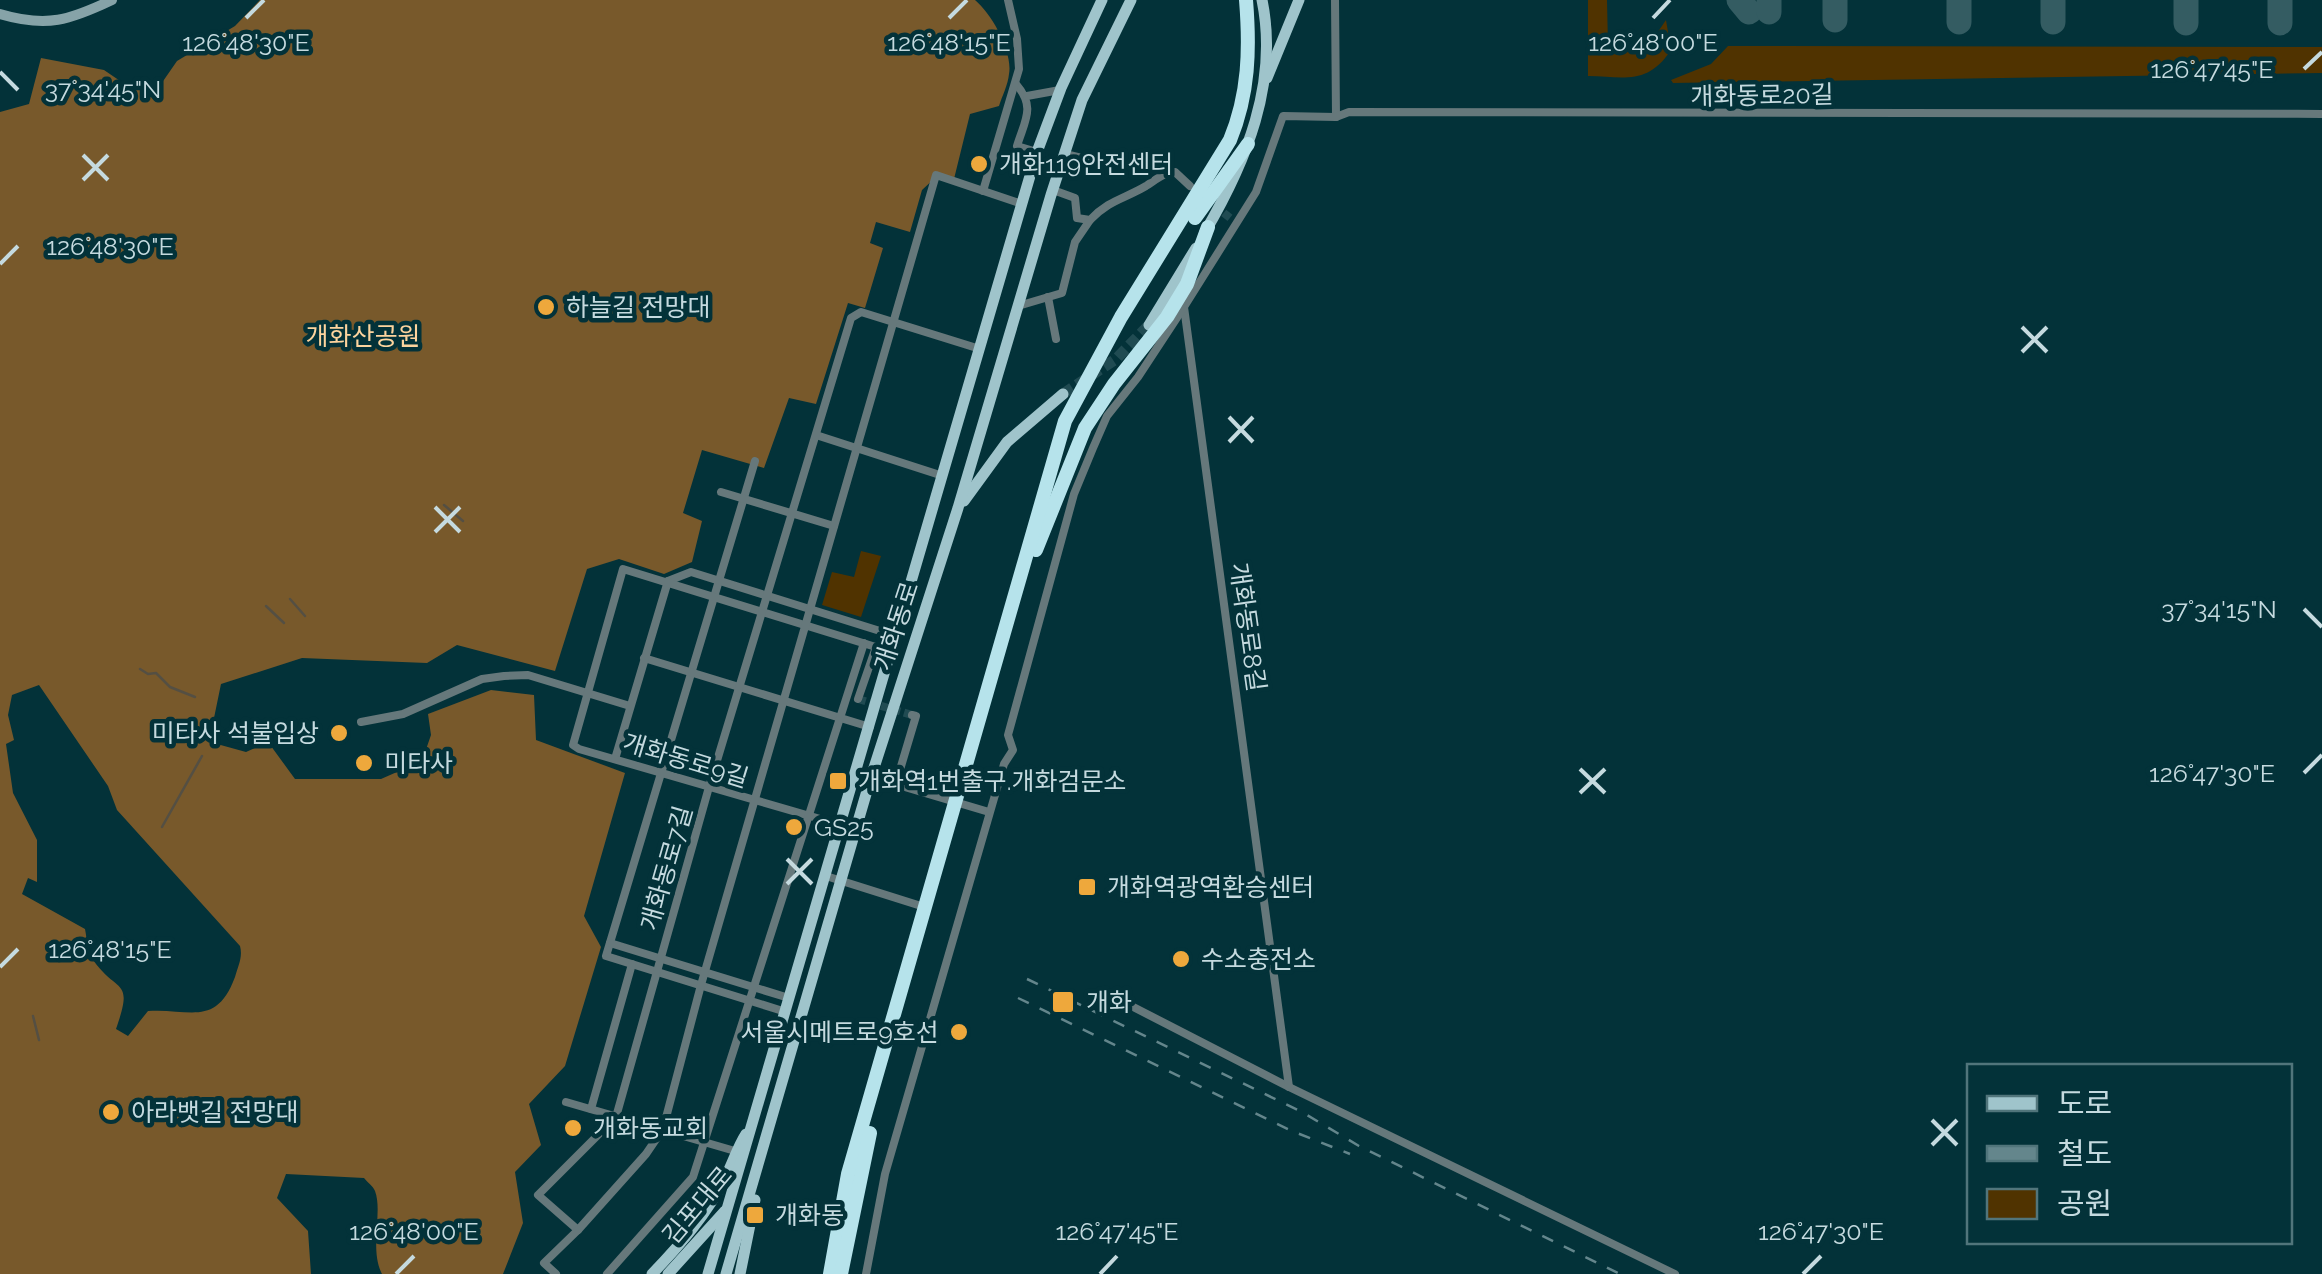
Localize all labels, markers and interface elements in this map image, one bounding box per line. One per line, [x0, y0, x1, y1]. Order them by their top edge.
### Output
text: 126°48'30"E [182, 27, 310, 57]
text: 126°48'15"E [887, 27, 1011, 57]
text: 126°48'00"E [1588, 27, 1718, 57]
text: 126°47'45"E [2150, 54, 2274, 84]
text: 37°34'45"N [45, 74, 161, 104]
street label: 개화동로20길 [1690, 79, 1834, 111]
place label: 개화119안전센터 [999, 149, 1173, 179]
marker: 개화119안전센터 [968, 153, 990, 175]
text: 126°48'30"E [46, 231, 174, 261]
place label: 하늘길 전망대 [566, 292, 710, 322]
marker: 하늘길 전망대 [535, 296, 557, 318]
park label: 개화산공원 [305, 321, 421, 351]
street label: 개화동로8길 [1224, 561, 1272, 693]
street label: 개화동로 [868, 578, 924, 674]
text: 37°34'15"N [2161, 594, 2277, 624]
place label: 미타사 석불입상 [152, 718, 319, 748]
marker: 미타사 석불입상 [328, 722, 350, 744]
street label: 개화동로9길 [620, 727, 752, 793]
place label: 미타사 [384, 748, 453, 778]
marker: 미타사 [353, 752, 375, 774]
text: 126°47'30"E [2149, 758, 2275, 788]
place label: 개화역1번출구.개화검문소 [858, 766, 1126, 796]
marker: 개화역1번출구.개화검문소 [827, 770, 849, 792]
street label: 개화동로7길 [634, 802, 698, 934]
place label: GS25 [814, 812, 874, 842]
marker: GS25 [783, 816, 805, 838]
place label: 개화역광역환승센터 [1107, 872, 1314, 902]
marker: 개화역광역환승센터 [1076, 876, 1098, 898]
text: 126°48'15"E [48, 934, 172, 964]
place label: 수소충전소 [1201, 944, 1316, 974]
marker: 수소충전소 [1170, 948, 1192, 970]
place label: 개화 [1086, 987, 1132, 1017]
marker: 개화 [1050, 989, 1076, 1015]
place label: 서울시메트로9호선 [740, 1017, 939, 1047]
marker: 서울시메트로9호선 [948, 1021, 970, 1043]
legend [1967, 1064, 2292, 1244]
text: 도로 [2057, 1086, 2112, 1121]
place label: 아라뱃길 전망대 [131, 1097, 298, 1127]
marker: 아라뱃길 전망대 [100, 1101, 122, 1123]
place label: 개화동교회 [593, 1113, 708, 1143]
marker: 개화동교회 [562, 1117, 584, 1139]
text: 철도 [2057, 1136, 2112, 1171]
street label: 김포대로 [656, 1160, 738, 1250]
text: 공원 [2057, 1186, 2112, 1221]
place label: 개화동 [775, 1200, 844, 1230]
marker: 개화동 [744, 1204, 766, 1226]
text: 126°48'00"E [349, 1216, 479, 1246]
text: 126°47'45"E [1055, 1216, 1179, 1246]
text: 126°47'30"E [1758, 1216, 1884, 1246]

